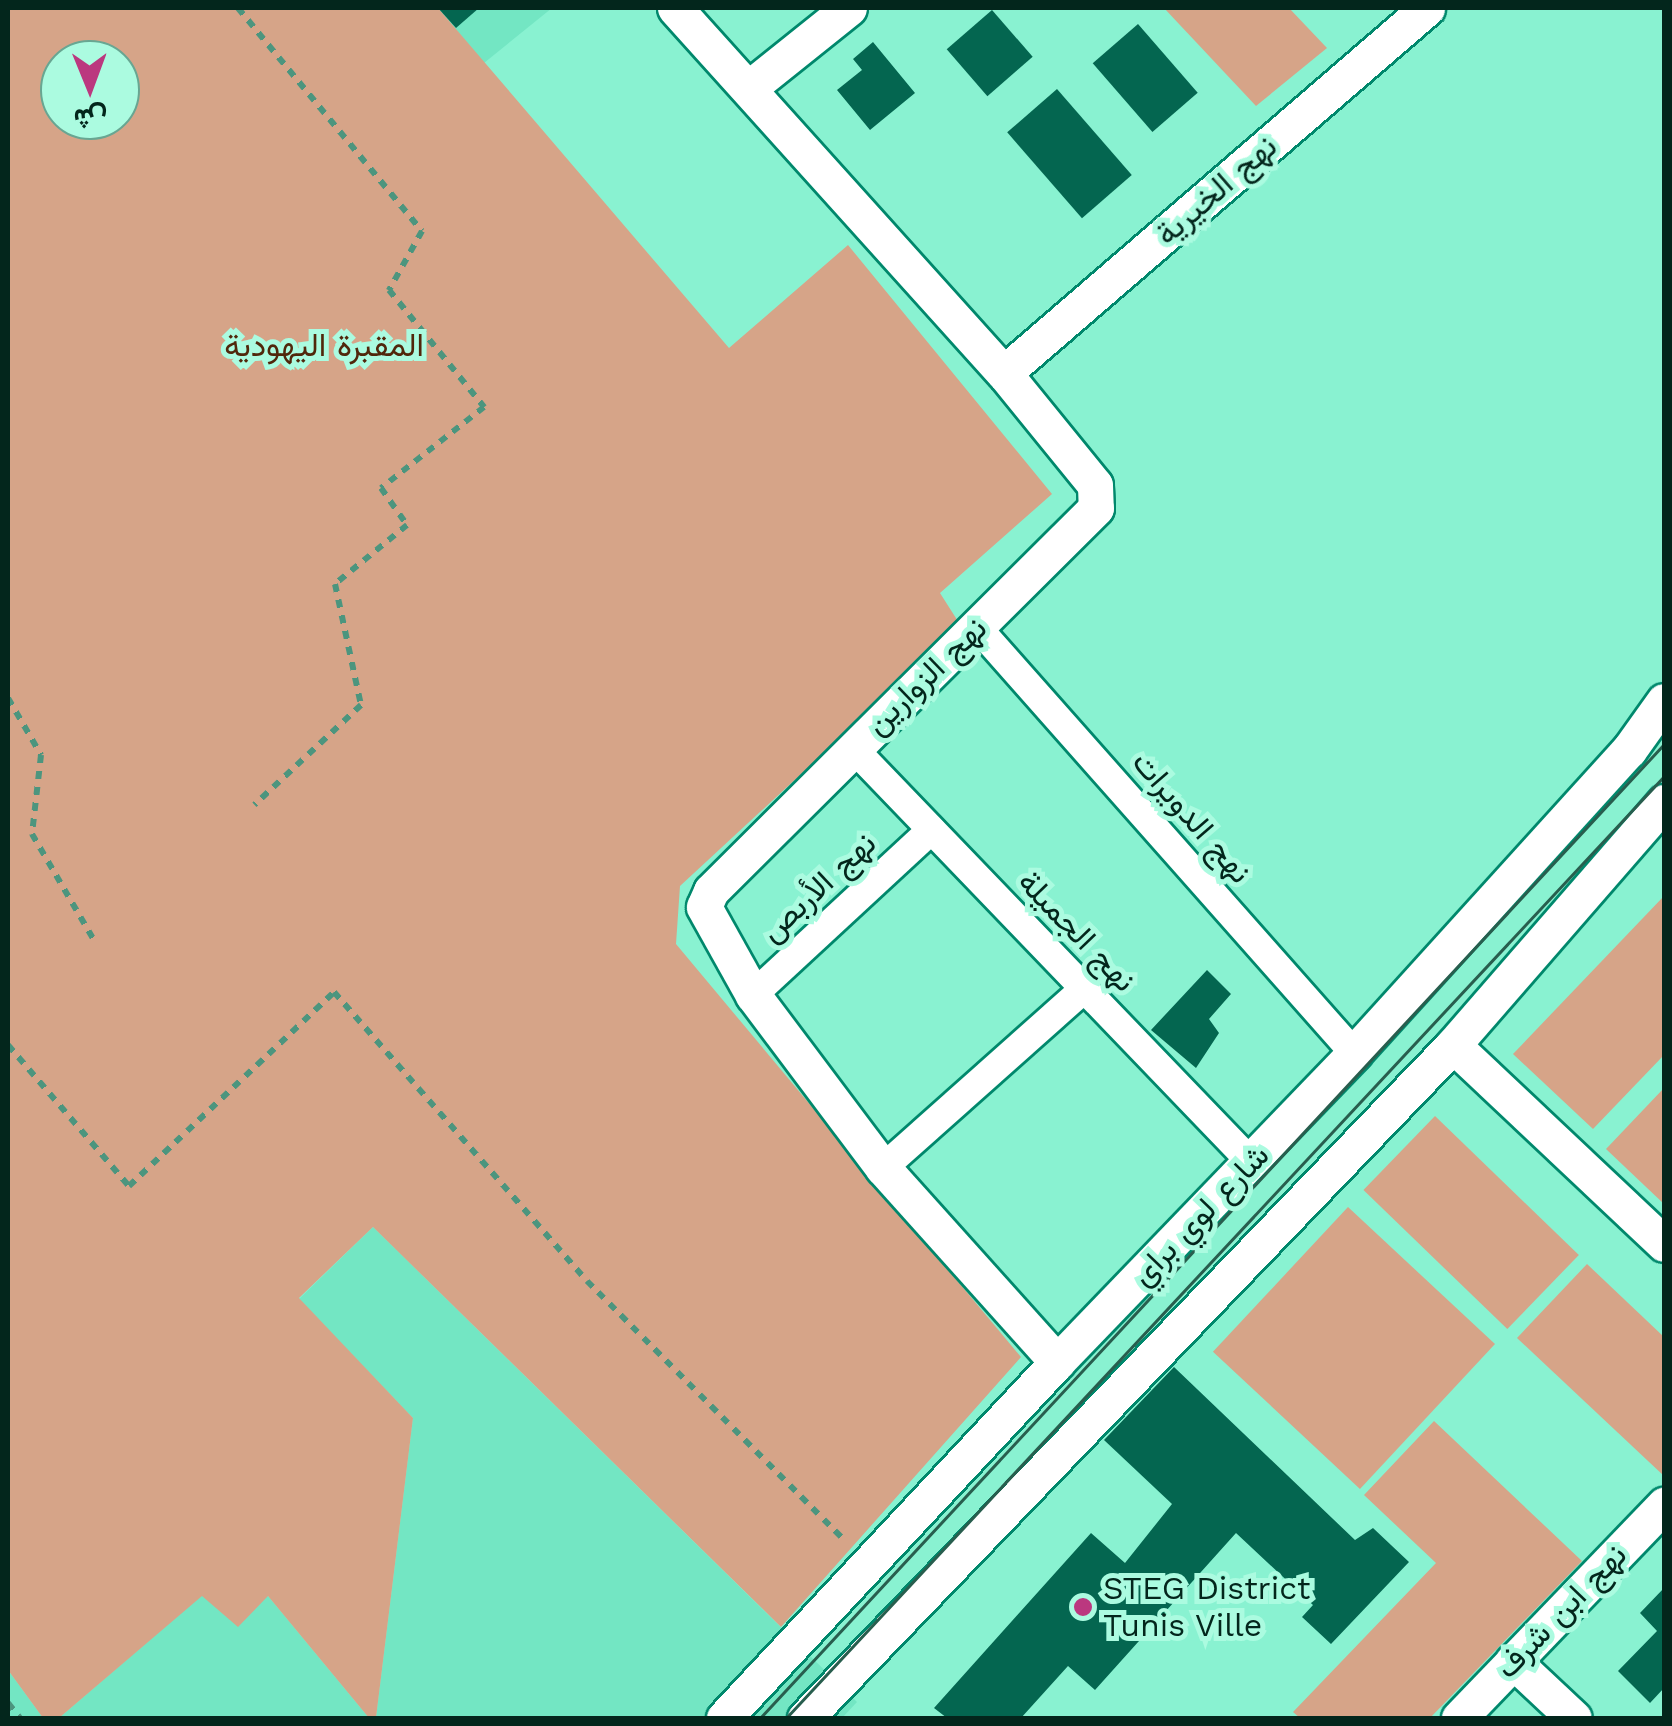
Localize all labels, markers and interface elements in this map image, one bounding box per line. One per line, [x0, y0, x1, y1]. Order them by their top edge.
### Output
north arrow [40, 40, 140, 140]
text: ش [73, 102, 108, 135]
street label: نهج الخيرية [1148, 127, 1284, 253]
park label: المقبرة اليهودية [224, 326, 424, 364]
street label: نهج الزوارين [858, 609, 994, 743]
street label: نهج الدويرات [1124, 743, 1260, 891]
street label: نهج الأربص [752, 824, 884, 950]
street label: نهج الجميلة [1010, 863, 1144, 999]
street label: شارع لوي براي [1123, 1136, 1277, 1294]
street label: نهج ابن شرف [1487, 1536, 1635, 1686]
place label: STEG District Tunis Ville [1103, 1570, 1310, 1645]
marker: STEG District Tunis Ville [1072, 1596, 1094, 1618]

